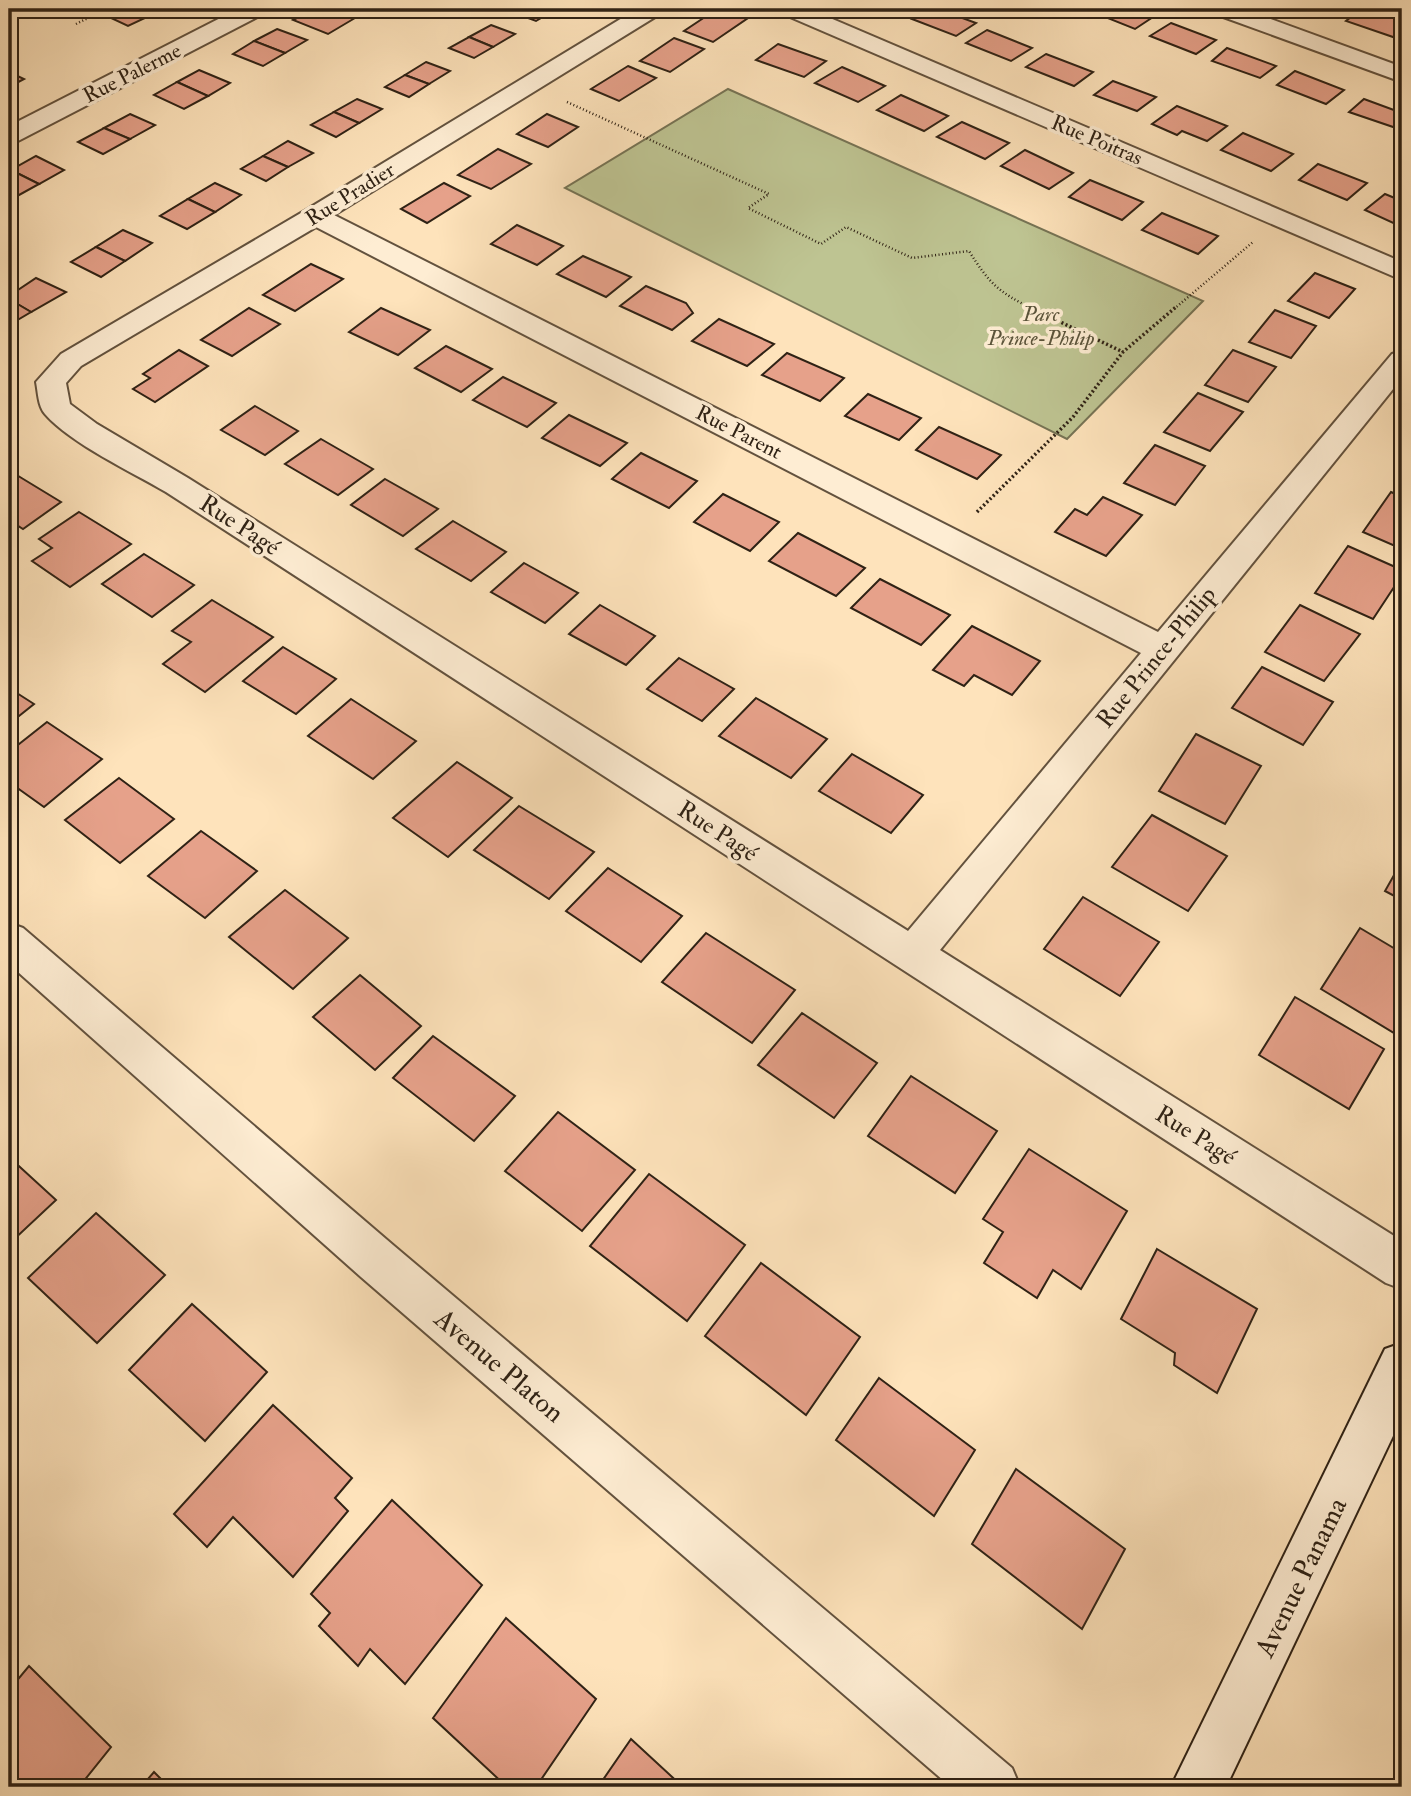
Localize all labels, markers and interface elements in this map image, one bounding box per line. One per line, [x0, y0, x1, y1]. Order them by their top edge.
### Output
street label: Rue Palerme [79, 37, 186, 110]
street label: Rue Poitras [1047, 109, 1147, 172]
street label: Rue Pradier [301, 156, 400, 232]
park label: Parc Prince-Philip [986, 301, 1095, 352]
street label: Rue Parent [691, 399, 787, 466]
street label: Rue Pagé [194, 488, 287, 563]
street label: Rue Prince-Philip [1090, 580, 1223, 734]
street label: Rue Pagé [672, 794, 765, 869]
street label: Rue Pagé [1150, 1099, 1243, 1173]
street label: Avenue Platon [426, 1301, 571, 1431]
street label: Avenue Panama [1247, 1492, 1355, 1664]

